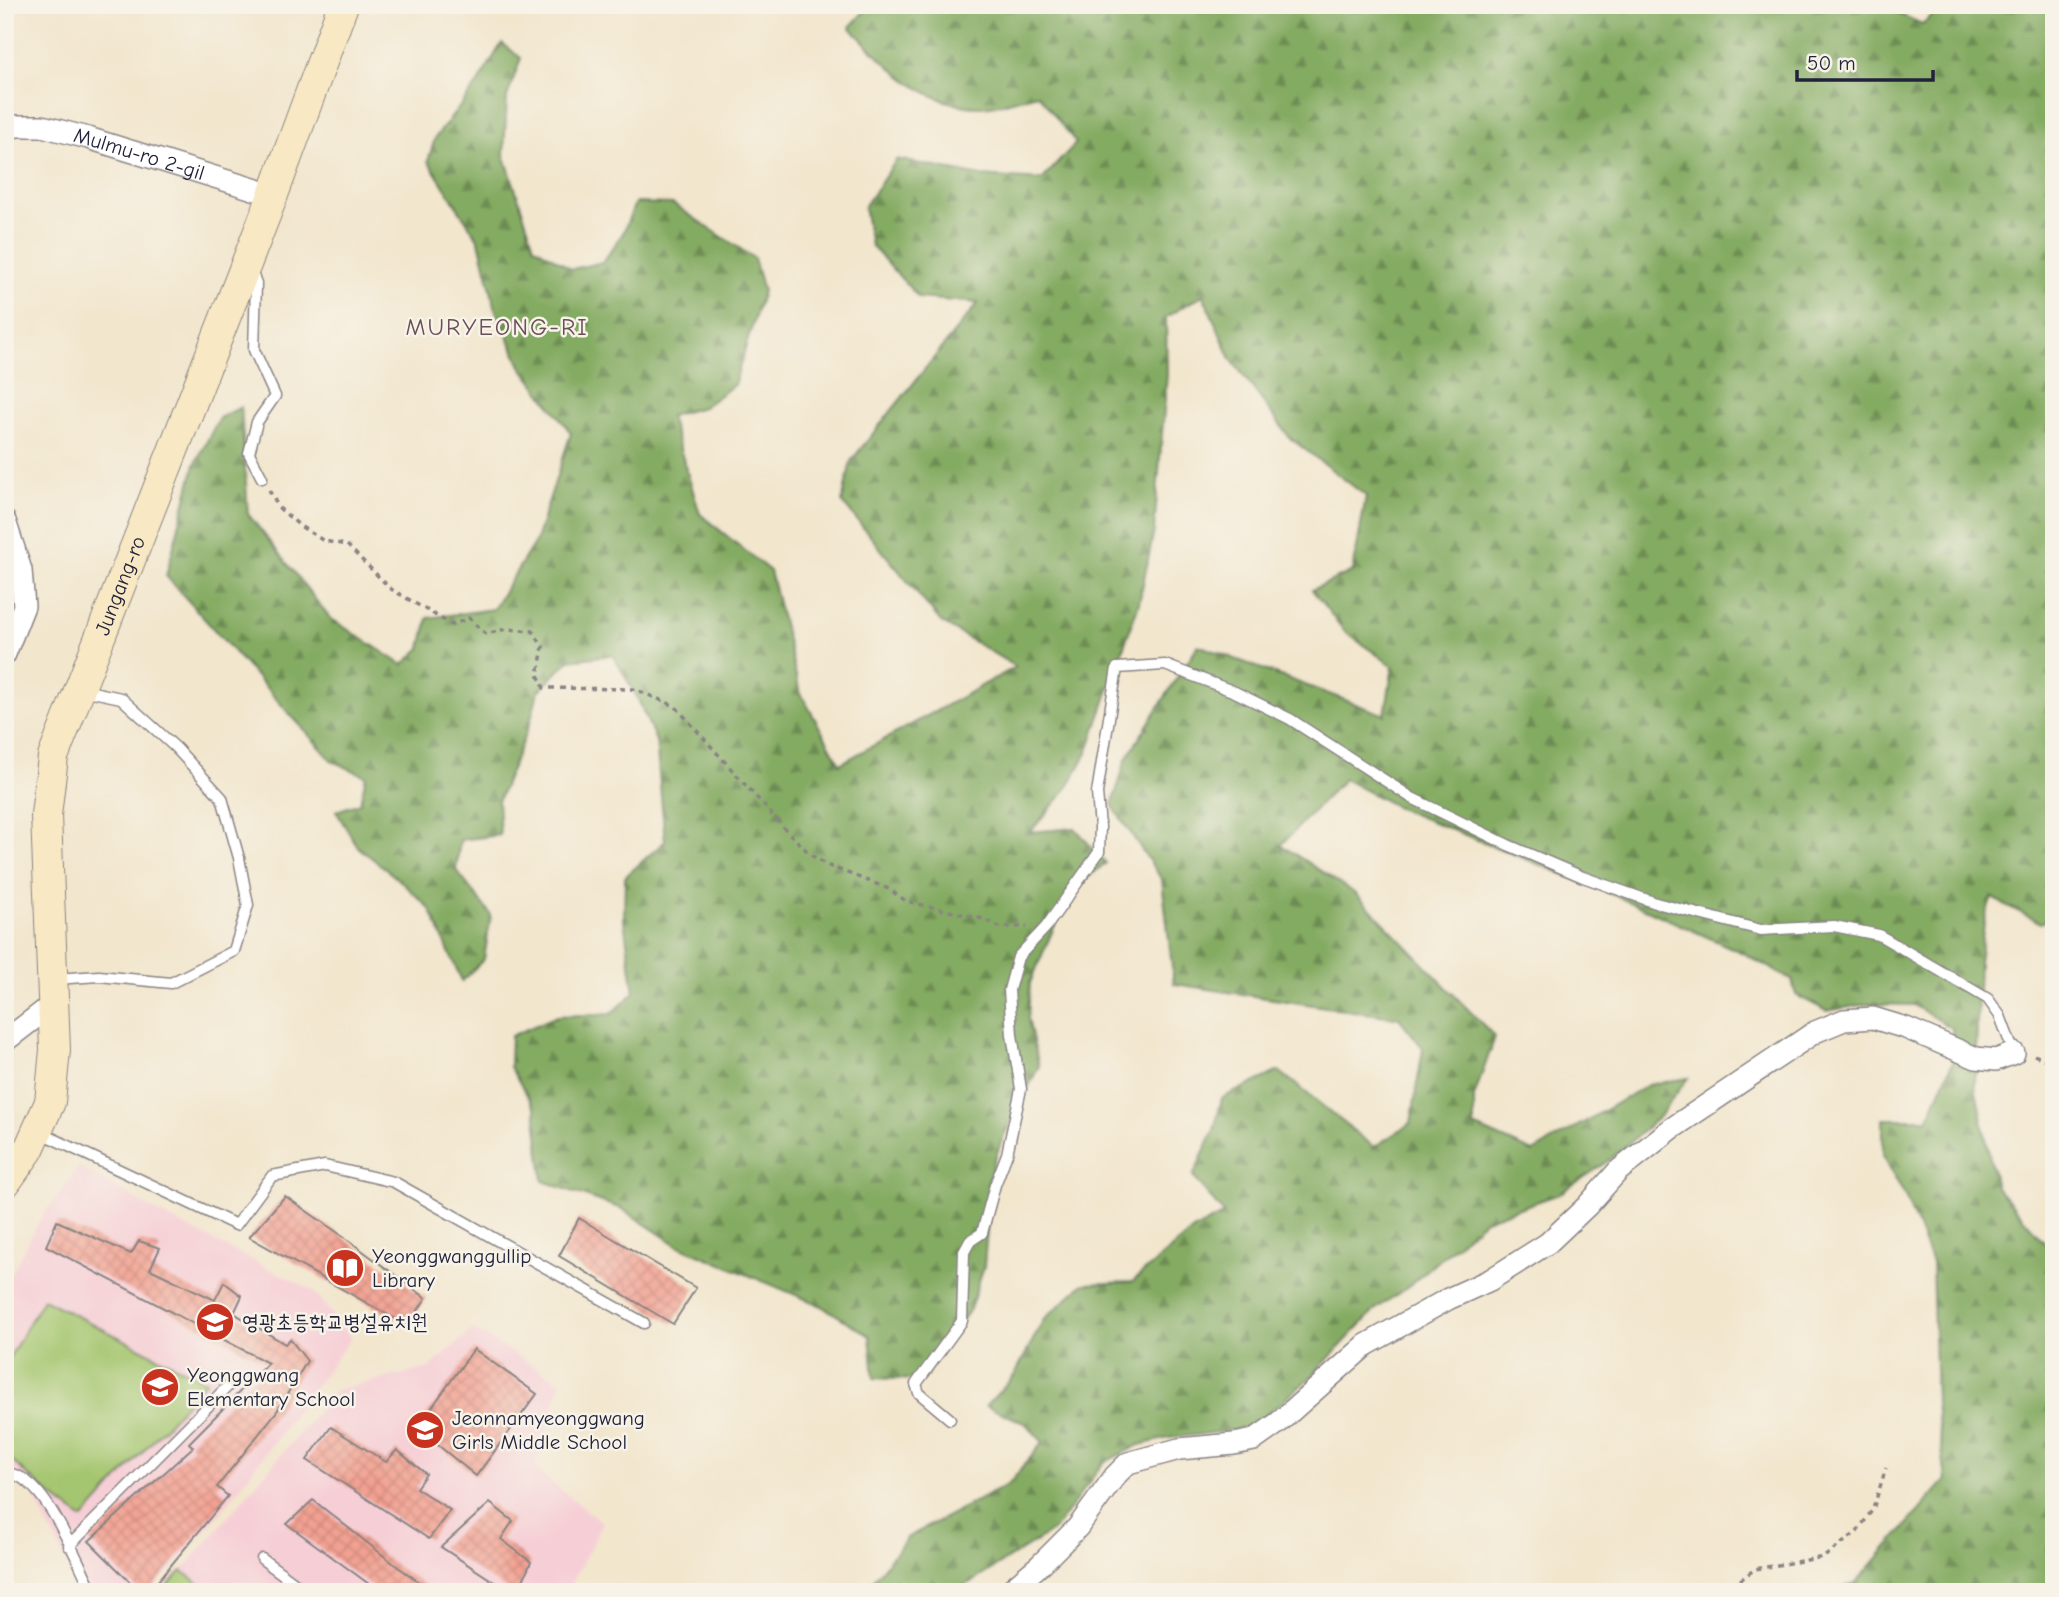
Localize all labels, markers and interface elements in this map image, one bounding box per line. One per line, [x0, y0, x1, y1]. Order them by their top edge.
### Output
scale bar [1797, 38, 1933, 82]
text: 50 m [1807, 51, 1856, 75]
street label: Mulmu-ro 2-gil [71, 123, 208, 185]
district label: MURYEONG-RI [405, 313, 589, 341]
street label: Jungang-ro [90, 533, 150, 639]
place label: Yeonggwanggullip Library [372, 1244, 531, 1292]
library icon: Yeonggwanggullip Library [324, 1247, 366, 1289]
school or university icon: 영광초등학교병설유치원 [194, 1301, 236, 1343]
place label: 영광초등학교병설유치원 [242, 1310, 428, 1334]
place label: Yeonggwang Elementary School [187, 1363, 355, 1411]
school or university icon: Yeonggwang Elementary School [139, 1366, 181, 1408]
place label: Jeonnamyeonggwang Girls Middle School [452, 1406, 645, 1454]
school or university icon: Jeonnamyeonggwang Girls Middle School [404, 1409, 446, 1451]

